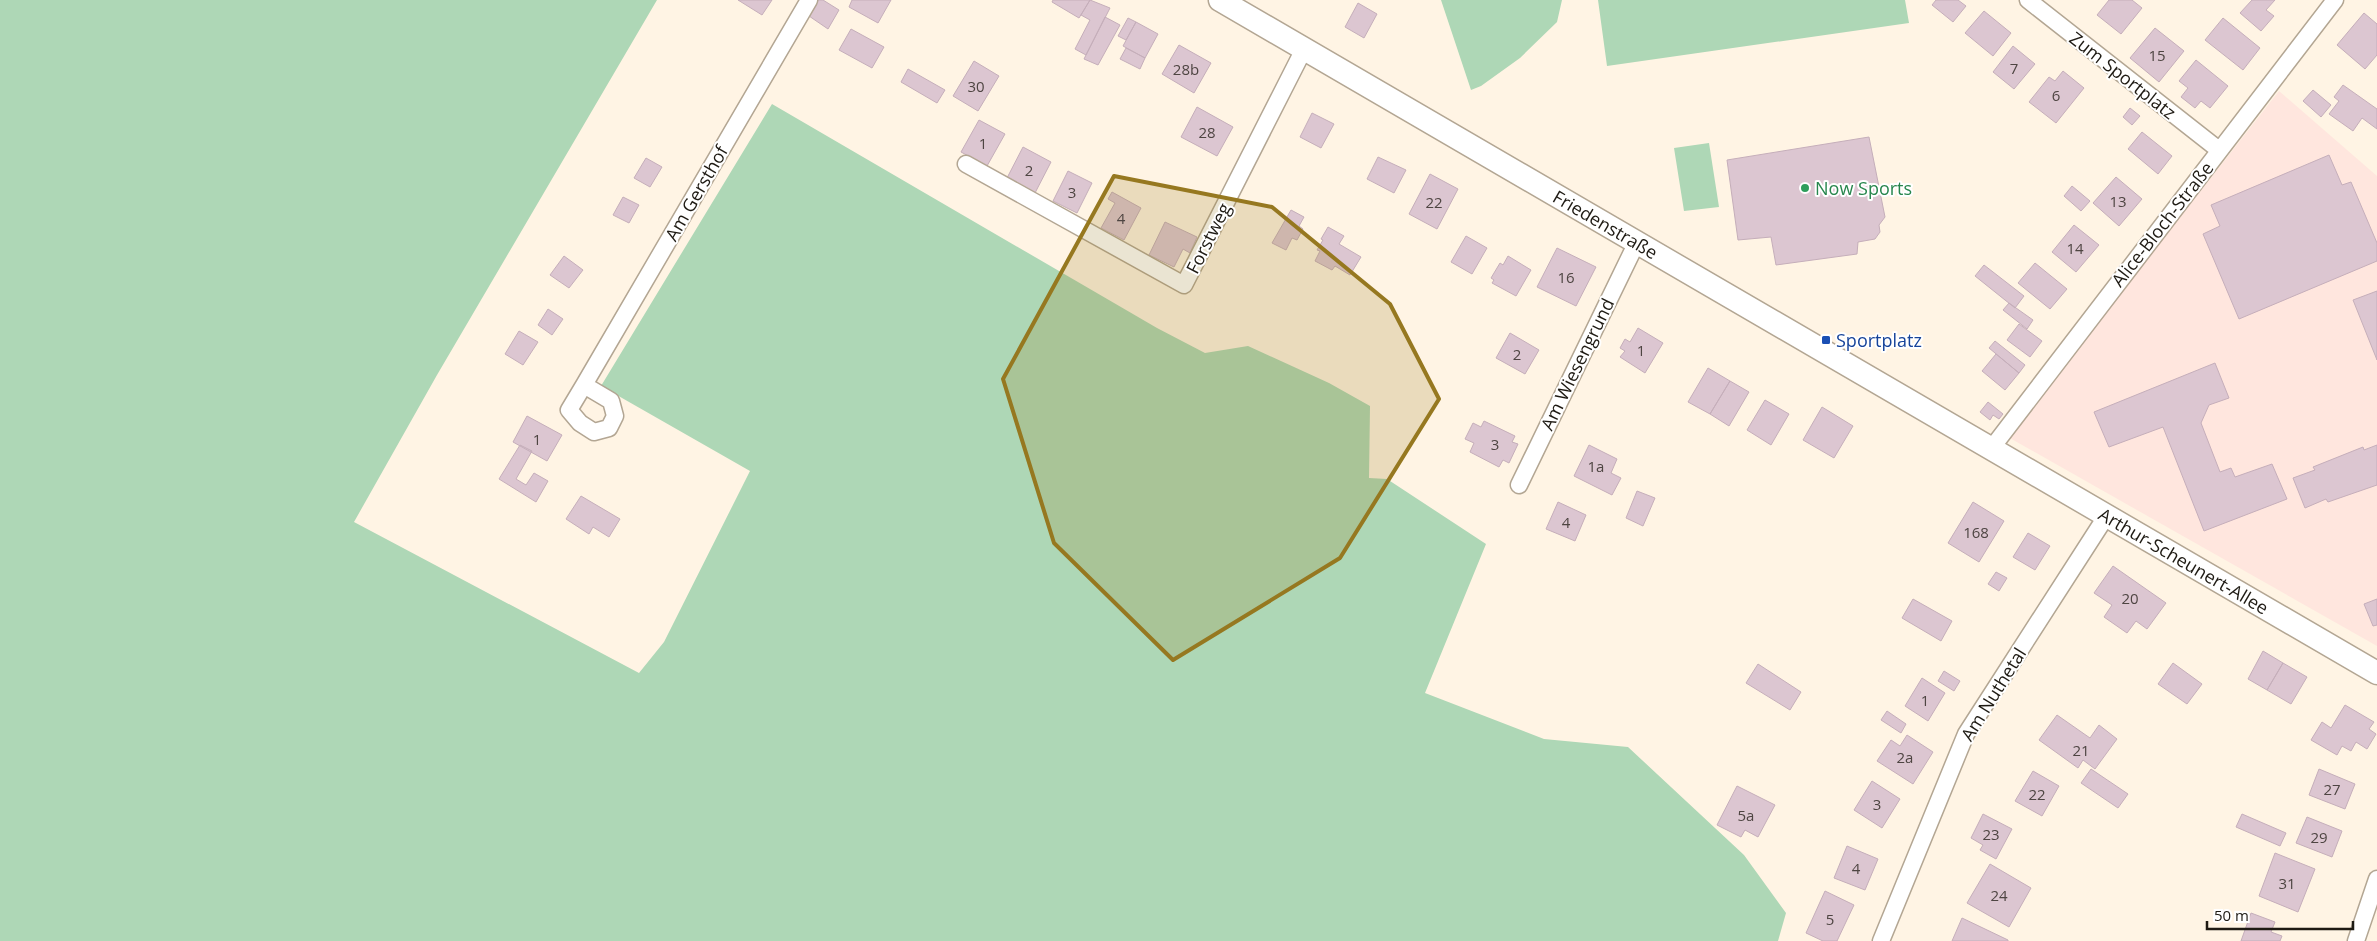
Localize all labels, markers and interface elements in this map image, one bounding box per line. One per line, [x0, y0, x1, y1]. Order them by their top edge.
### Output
street label: Zum Sportplatz [2065, 26, 2181, 124]
house number: 15 [2148, 45, 2166, 65]
house number: 7 [2010, 58, 2018, 78]
house number: 28b [1173, 59, 1199, 79]
house number: 30 [967, 76, 985, 96]
house number: 6 [2052, 85, 2060, 105]
house number: 28 [1198, 122, 1216, 142]
house number: 1 [979, 133, 987, 153]
street label: Am Gersthof [659, 140, 733, 245]
street label: Alice-Bloch-Straße [2106, 157, 2218, 291]
house number: 2 [1025, 160, 1033, 180]
place label: Now Sports [1815, 176, 1912, 200]
house number: 3 [1068, 182, 1076, 202]
marker: Now Sports [1799, 182, 1811, 194]
street label: Friedenstraße [1549, 184, 1662, 264]
house number: 13 [2109, 191, 2127, 211]
house number: 22 [1425, 192, 1443, 212]
street label: Forstweg [1180, 198, 1236, 277]
house number: 4 [1117, 208, 1126, 228]
house number: 14 [2066, 238, 2084, 258]
house number: 16 [1557, 267, 1575, 287]
street label: Am Wiesengrund [1535, 294, 1619, 434]
place label: Sportplatz [1836, 328, 1922, 352]
marker: Sportplatz [1820, 334, 1832, 346]
house number: 1 [1637, 340, 1645, 360]
house number: 2 [1513, 344, 1521, 364]
house number: 1 [533, 429, 541, 449]
house number: 3 [1491, 434, 1499, 454]
house number: 1a [1588, 456, 1604, 476]
street label: Arthur-Scheunert-Allee [2095, 502, 2273, 619]
house number: 4 [1562, 512, 1571, 532]
house number: 168 [1963, 522, 1989, 542]
house number: 20 [2121, 588, 2139, 608]
street label: Am Nuthetal [1955, 643, 2031, 745]
house number: 1 [1921, 690, 1929, 710]
house number: 21 [2072, 740, 2090, 760]
house number: 2a [1897, 747, 1913, 767]
house number: 27 [2323, 779, 2341, 799]
house number: 22 [2028, 784, 2046, 804]
house number: 3 [1873, 794, 1881, 814]
house number: 5a [1738, 805, 1754, 825]
house number: 23 [1982, 824, 2000, 844]
house number: 29 [2310, 827, 2328, 847]
house number: 4 [1852, 858, 1861, 878]
house number: 31 [2278, 873, 2296, 893]
house number: 24 [1990, 885, 2008, 905]
scale bar [2207, 898, 2353, 930]
text: 50 m [2214, 905, 2249, 925]
house number: 5 [1826, 909, 1834, 929]

